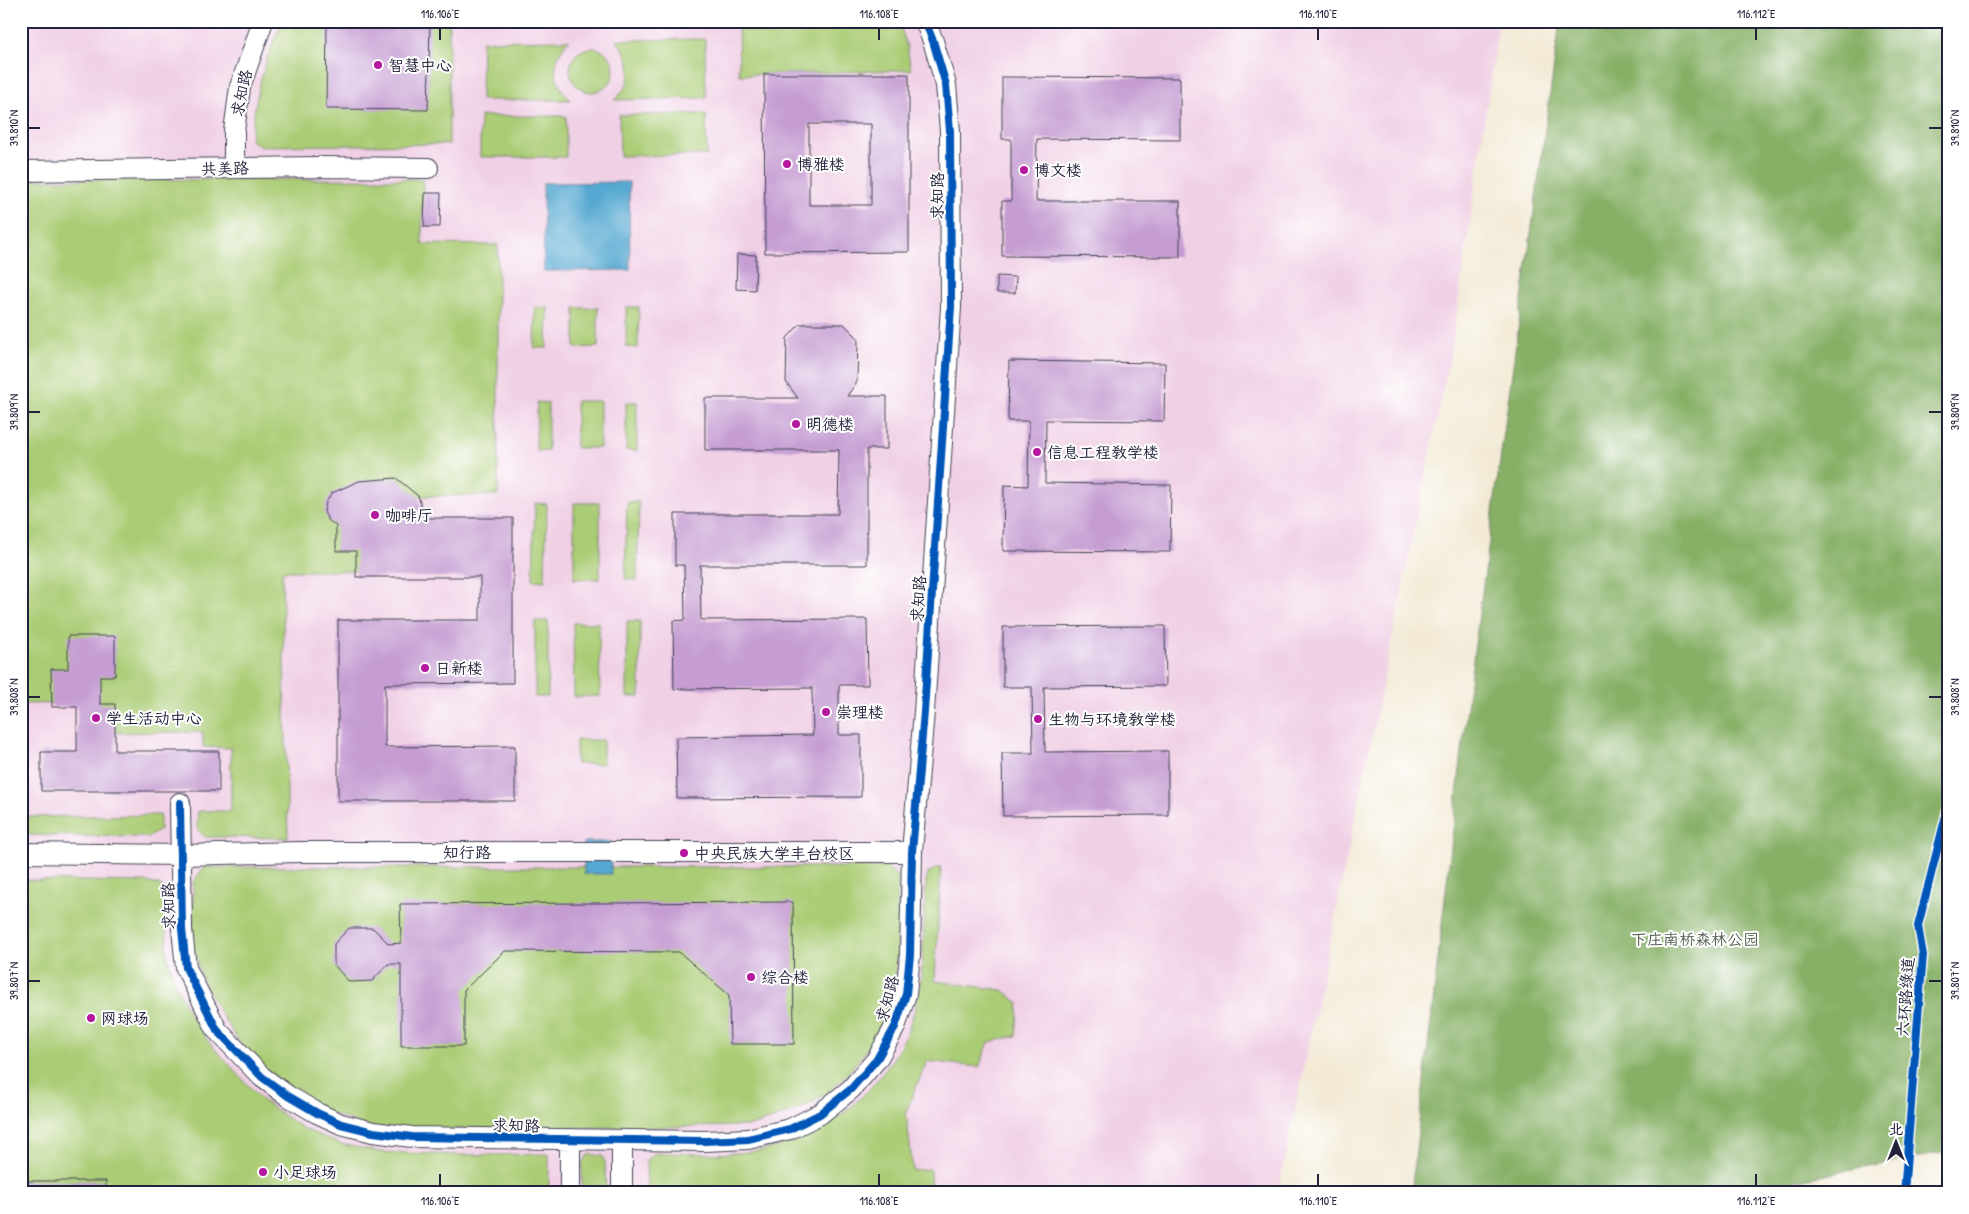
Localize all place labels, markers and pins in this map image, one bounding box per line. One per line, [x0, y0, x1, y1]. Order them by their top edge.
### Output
place label: 智慧中心 [388, 54, 452, 76]
marker: 智慧中心 [372, 59, 384, 71]
place label: 博雅楼 [797, 153, 845, 175]
marker: 博雅楼 [781, 158, 793, 170]
place label: 博文楼 [1034, 159, 1082, 181]
marker: 博文楼 [1018, 164, 1030, 176]
place label: 明德楼 [806, 413, 854, 435]
marker: 明德楼 [790, 418, 802, 430]
place label: 信息工程教学楼 [1047, 441, 1159, 463]
marker: 信息工程教学楼 [1031, 446, 1043, 458]
place label: 咖啡厅 [385, 504, 433, 526]
marker: 咖啡厅 [369, 509, 381, 521]
place label: 日新楼 [435, 657, 483, 679]
marker: 日新楼 [419, 662, 431, 674]
place label: 崇理楼 [836, 701, 884, 723]
marker: 崇理楼 [820, 706, 832, 718]
place label: 学生活动中心 [106, 707, 202, 729]
place label: 生物与环境教学楼 [1048, 708, 1176, 730]
marker: 学生活动中心 [90, 712, 102, 724]
marker: 生物与环境教学楼 [1032, 713, 1044, 725]
place label: 中央民族大学丰台校区 [694, 842, 854, 864]
marker: 中央民族大学丰台校区 [678, 847, 690, 859]
place label: 综合楼 [761, 966, 809, 988]
marker: 综合楼 [745, 971, 757, 983]
place label: 网球场 [101, 1007, 149, 1029]
marker: 网球场 [85, 1012, 97, 1024]
place label: 小足球场 [273, 1161, 337, 1183]
marker: 小足球场 [257, 1166, 269, 1178]

